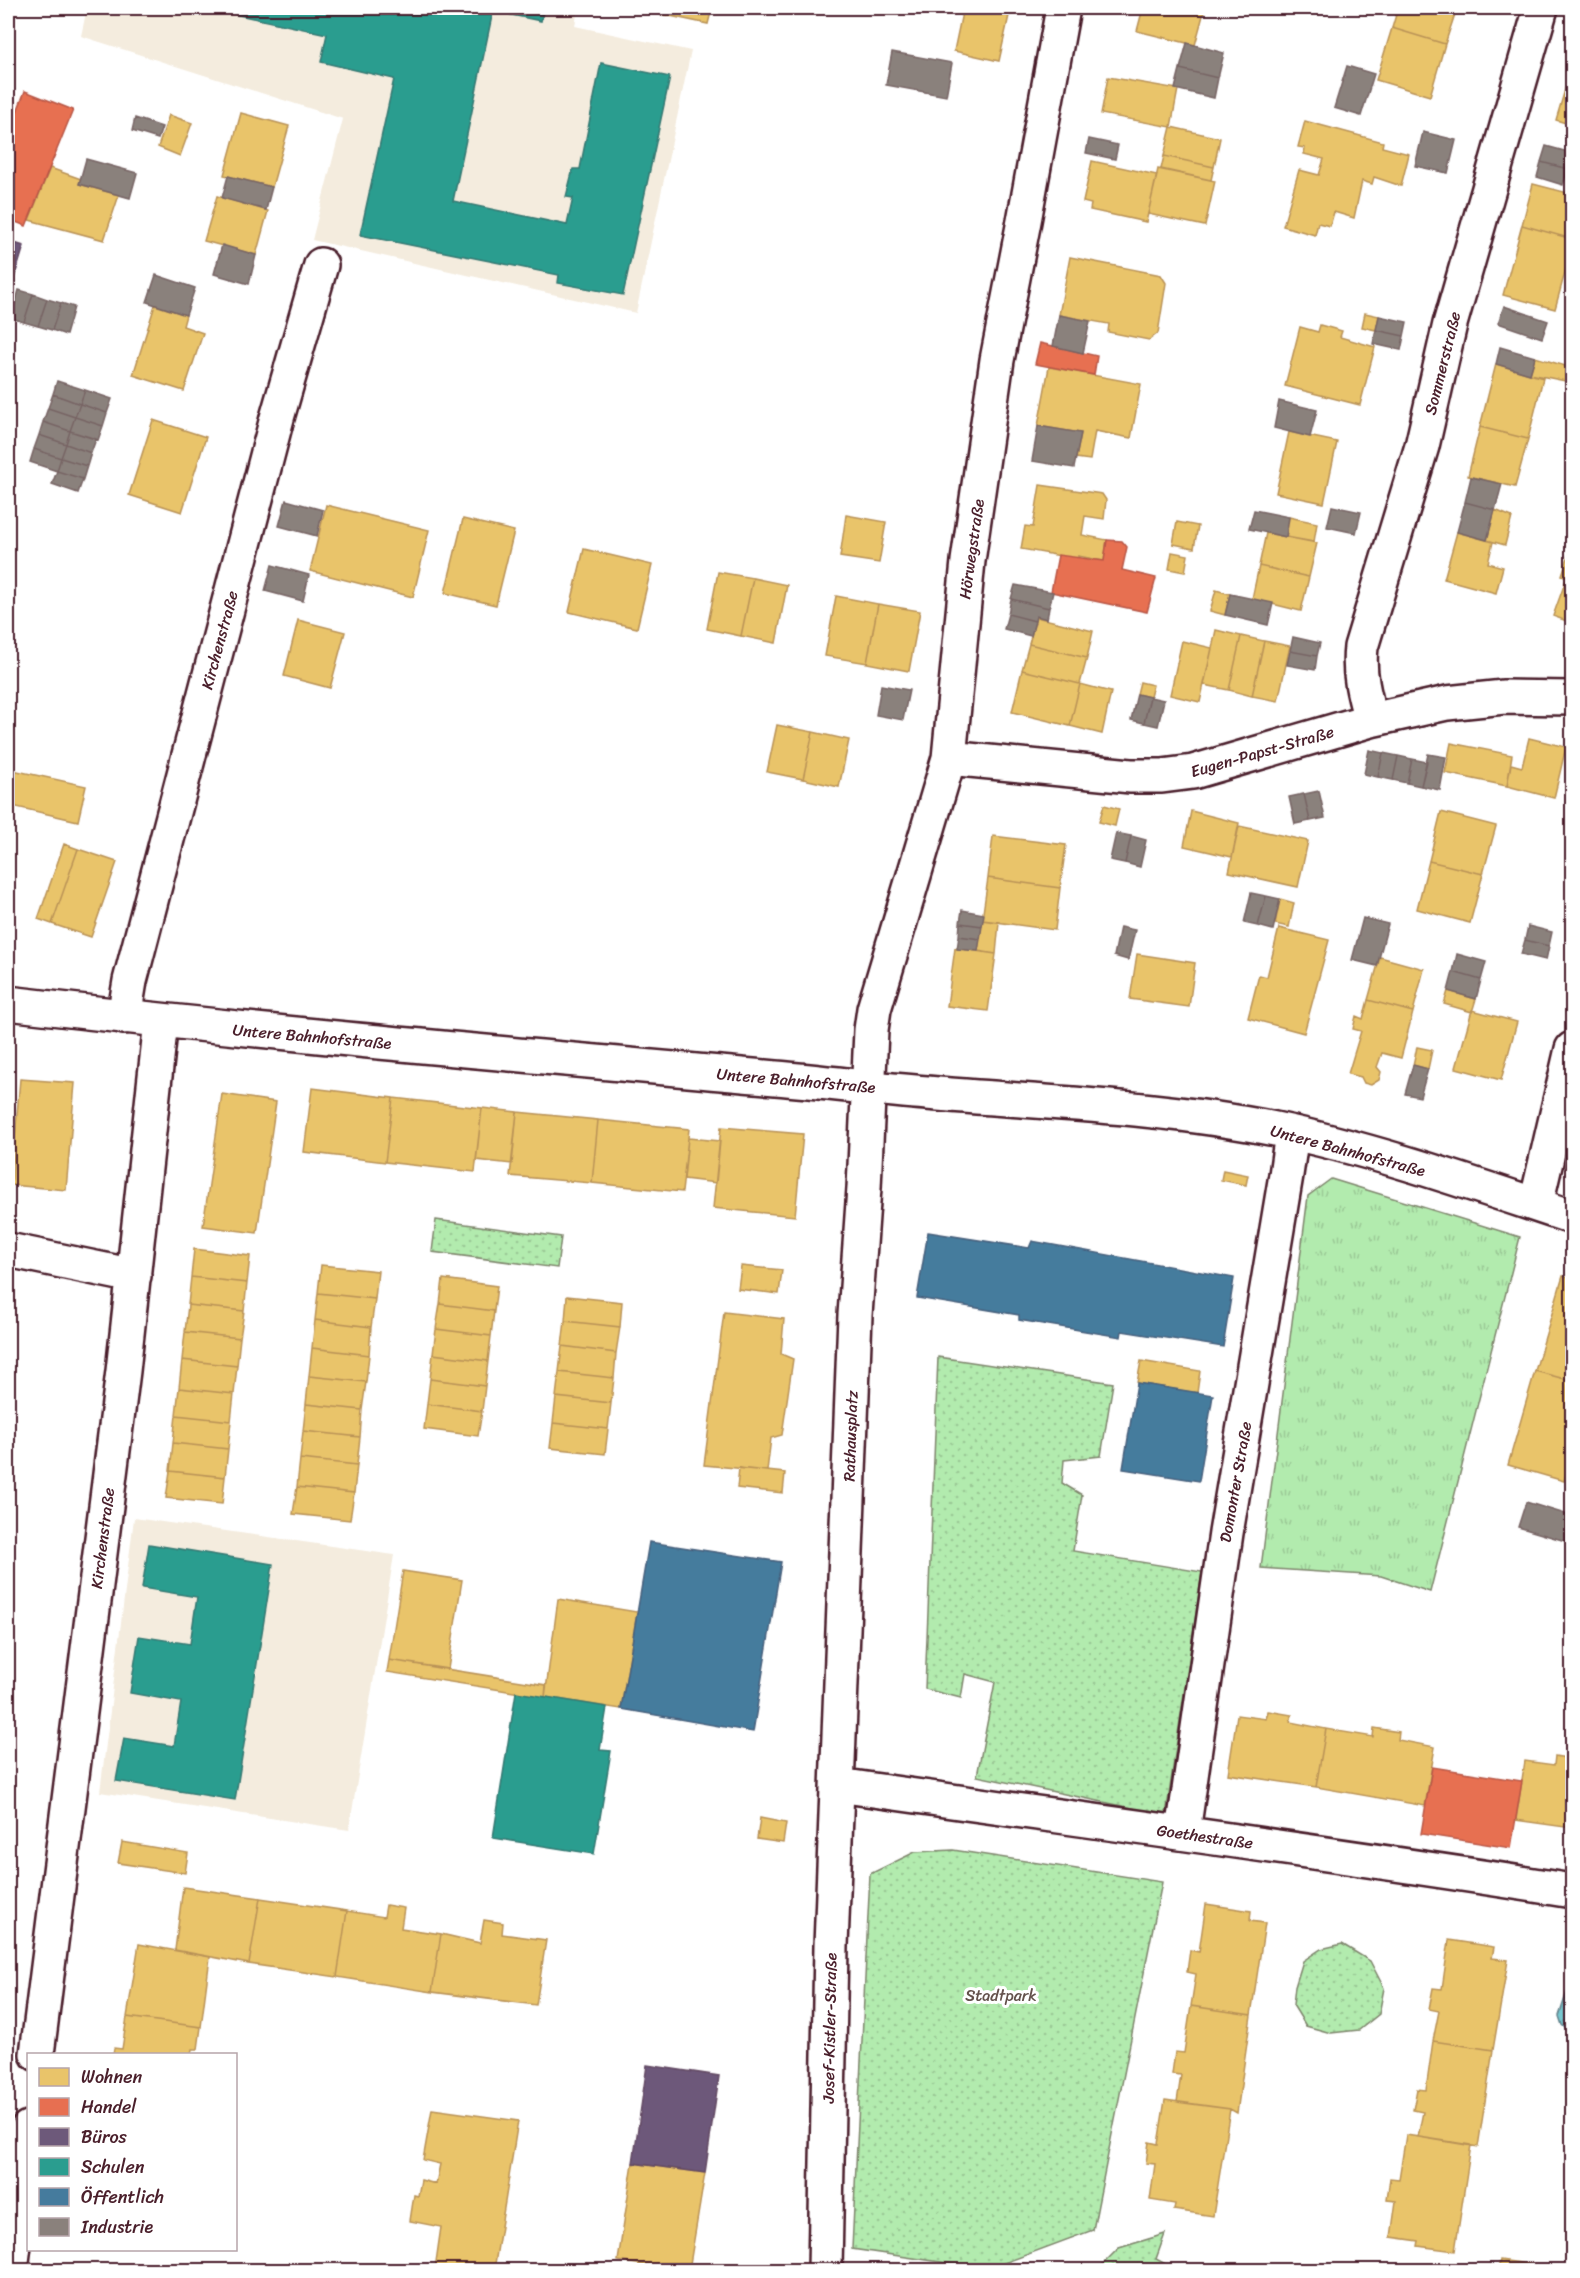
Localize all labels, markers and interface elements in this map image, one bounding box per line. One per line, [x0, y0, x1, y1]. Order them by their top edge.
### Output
street label: Sommerstraße [1416, 308, 1469, 418]
street label: Hörwegstraße [950, 497, 993, 601]
street label: Kirchenstraße [192, 587, 247, 693]
street label: Eugen-Papst-Straße [1187, 717, 1337, 786]
street label: Untere Bahnhofstraße [231, 1015, 393, 1058]
street label: Untere Bahnhofstraße [715, 1059, 877, 1102]
street label: Untere Bahnhofstraße [1267, 1116, 1429, 1185]
street label: Rathausplatz [834, 1389, 867, 1482]
street label: Domonter Straße [1211, 1419, 1260, 1545]
street label: Kirchenstraße [82, 1486, 123, 1590]
street label: Goethestraße [1155, 1815, 1255, 1858]
street label: Josef-Kistler-Straße [814, 1952, 845, 2104]
park label: Stadtpark [965, 1981, 1037, 2010]
legend [27, 2053, 237, 2251]
text: Wohnen [81, 2061, 142, 2093]
text: Handel [81, 2091, 137, 2123]
text: Büros [81, 2121, 128, 2153]
text: Schulen [81, 2151, 145, 2183]
text: Öffentlich [81, 2181, 164, 2213]
text: Industrie [80, 2211, 154, 2243]

